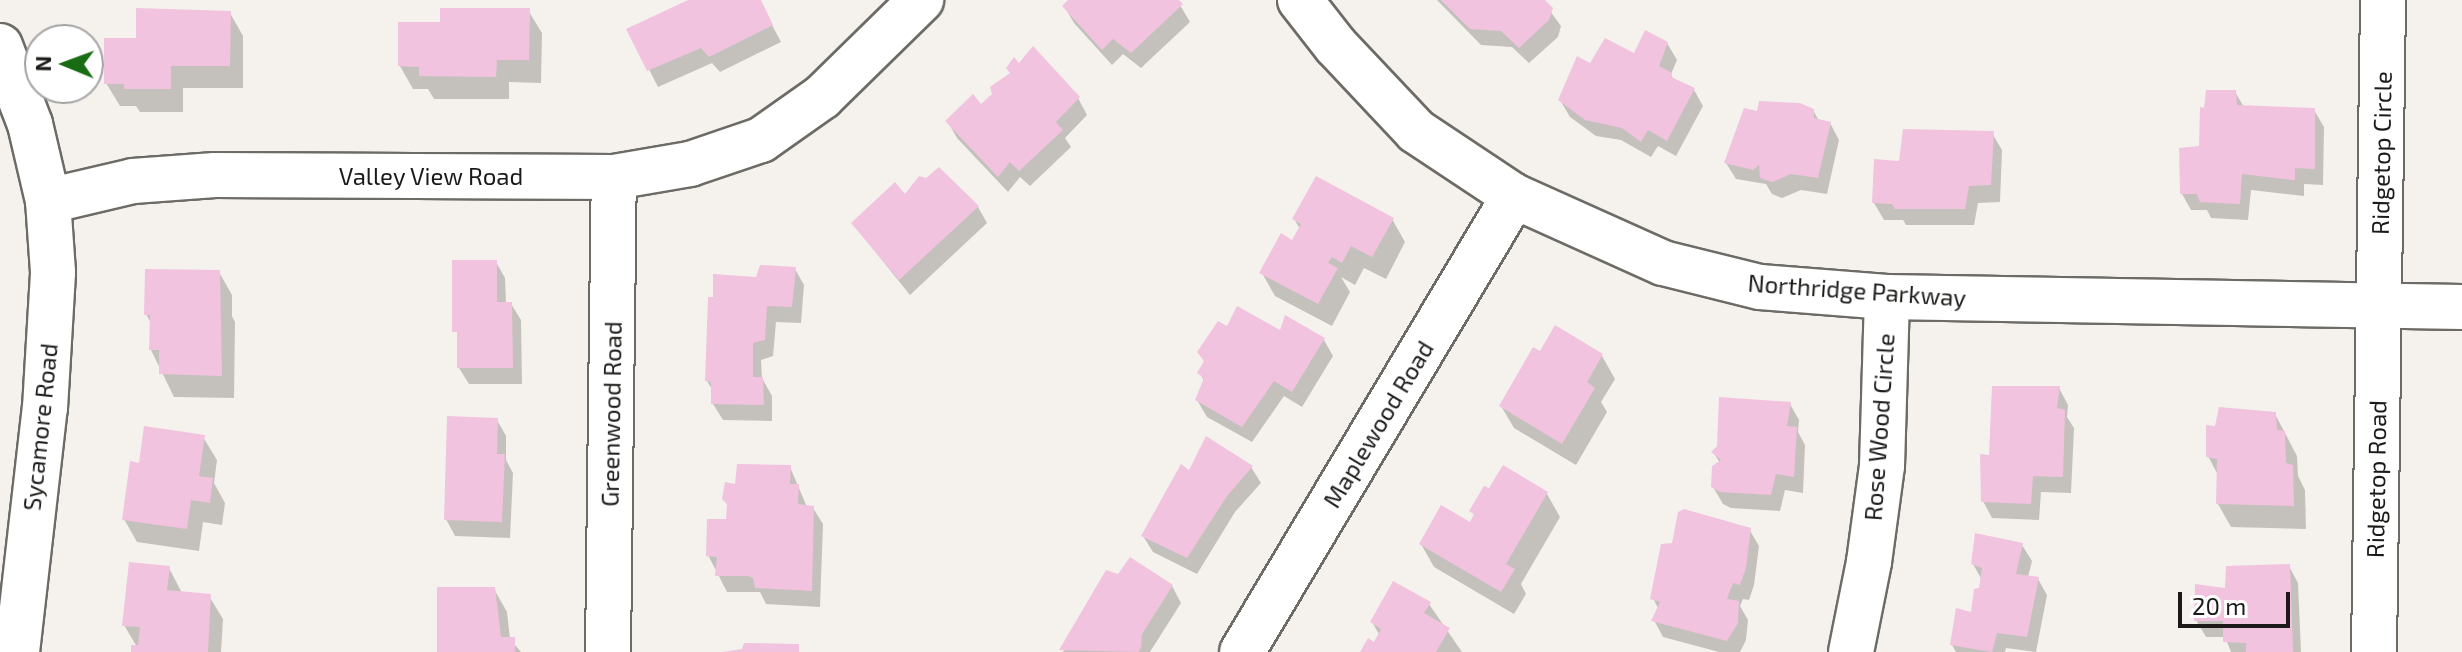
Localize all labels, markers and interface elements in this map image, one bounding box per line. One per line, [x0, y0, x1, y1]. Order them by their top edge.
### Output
north arrow [24, 24, 104, 104]
text: N [29, 55, 55, 72]
street label: Ridgetop Circle [2365, 71, 2397, 235]
street label: Valley View Road [338, 162, 524, 190]
street label: Northridge Parkway [1747, 268, 1967, 312]
street label: Greenwood Road [595, 321, 627, 507]
street label: Rose Wood Circle [1858, 332, 1900, 522]
street label: Maplewood Road [1317, 335, 1439, 513]
street label: Sycamore Road [17, 342, 63, 512]
street label: Ridgetop Road [2360, 400, 2392, 558]
scale bar [2182, 576, 2294, 626]
text: 20 m [2192, 591, 2246, 620]

